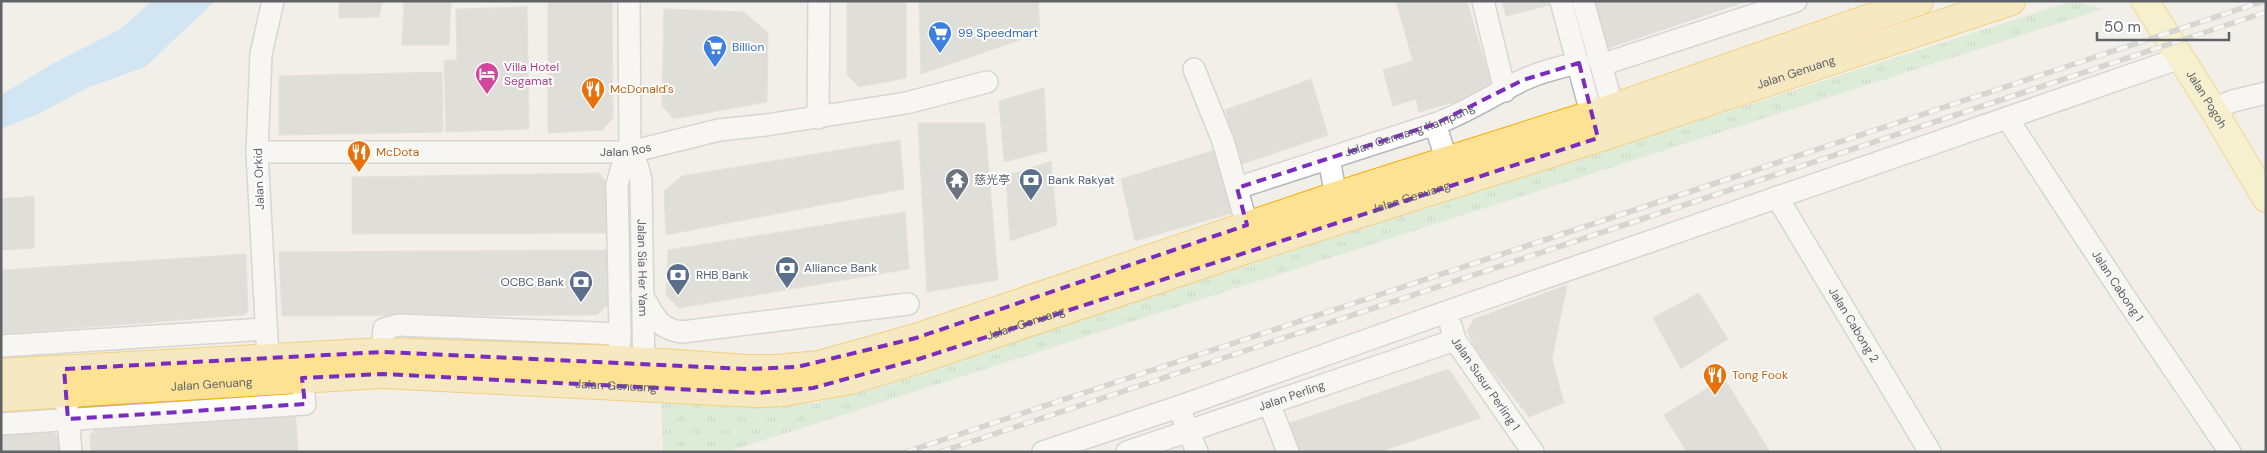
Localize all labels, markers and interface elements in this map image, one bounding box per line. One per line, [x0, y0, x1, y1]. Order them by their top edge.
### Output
scale bar [2097, 10, 2230, 42]
text: 50 m [2104, 17, 2141, 37]
supermarket icon: 99 Speedmart [927, 20, 953, 54]
place label: 99 Speedmart [958, 25, 1039, 41]
supermarket icon: Billion [702, 34, 728, 68]
place label: Billion [732, 39, 764, 55]
street label: Jalan Genuang [1755, 52, 1838, 93]
place label: Villa Hotel Segamat [504, 59, 559, 89]
hotel icon: Villa Hotel Segamat [474, 61, 500, 95]
street label: Jalan Pogoh [2182, 67, 2231, 131]
restaurant icon: McDonald's [580, 76, 606, 110]
place label: McDonald's [610, 81, 674, 97]
street label: Jalan Genuang Kampung [1343, 99, 1478, 161]
restaurant icon: McDota [346, 139, 372, 173]
street label: Jalan Ros [600, 139, 653, 160]
place label: McDota [376, 144, 419, 160]
street label: Jalan Orkid [250, 148, 268, 210]
temple icon: 慈光亭 [944, 167, 970, 201]
bank icon: Bank Rakyat [1018, 167, 1044, 201]
place label: 慈光亭 [974, 172, 1010, 188]
place label: Bank Rakyat [1048, 172, 1115, 188]
street label: Jalan Genuang [1369, 177, 1452, 217]
street label: Jalan Sia Her Yam [634, 219, 651, 317]
street label: Jalan Cabong 1 [2088, 247, 2147, 325]
bank icon: Alliance Bank [774, 255, 800, 289]
place label: Alliance Bank [804, 260, 877, 276]
bank icon: RHB Bank [665, 262, 691, 296]
place label: RHB Bank [696, 267, 748, 283]
bank icon: OCBC Bank [568, 269, 594, 303]
place label: OCBC Bank [500, 274, 564, 290]
street label: Jalan Cabong 2 [1825, 284, 1883, 366]
street label: Jalan Genuang [985, 303, 1067, 344]
street label: Jalan Susur Perling 1 [1447, 334, 1524, 434]
restaurant icon: Tong Fook [1702, 362, 1728, 396]
place label: Tong Fook [1732, 367, 1788, 383]
street label: Jalan Genuang [170, 374, 253, 395]
street label: Jalan Genuang [575, 376, 658, 396]
street label: Jalan Perling [1256, 377, 1327, 414]

